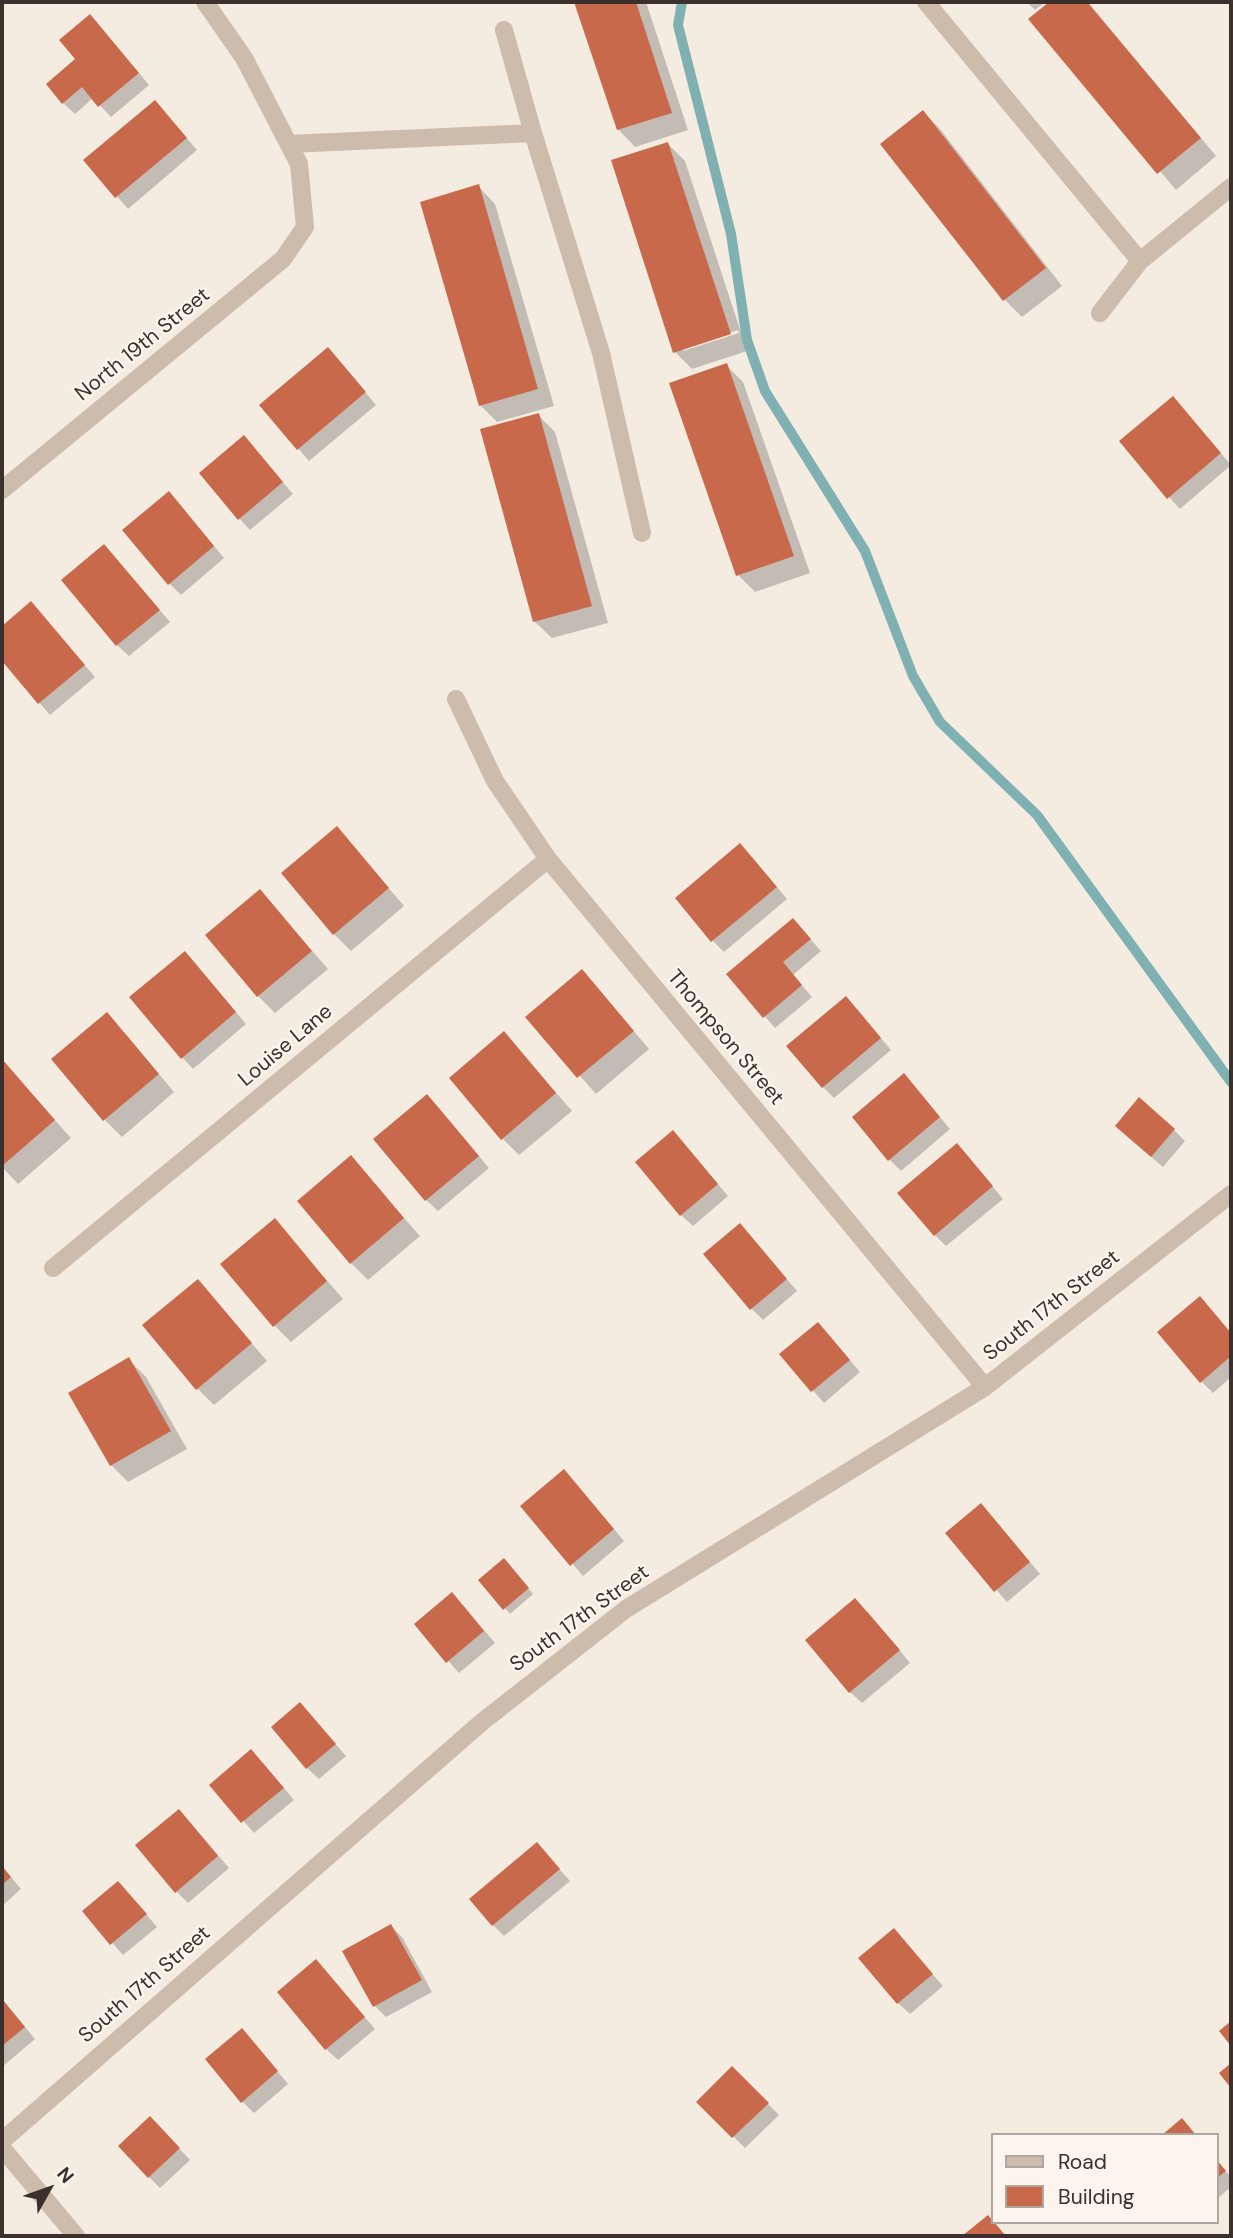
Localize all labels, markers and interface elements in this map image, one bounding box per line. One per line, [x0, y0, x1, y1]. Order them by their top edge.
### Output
street label: North 19th Street [71, 283, 215, 407]
street label: Thompson Street [661, 965, 789, 1111]
street label: Louise Lane [234, 999, 338, 1093]
street label: South 17th Street [979, 1245, 1125, 1367]
street label: South 17th Street [506, 1560, 654, 1678]
street label: South 17th Street [74, 1921, 216, 2049]
legend [992, 2133, 1219, 2224]
text: Road [1058, 2148, 1107, 2176]
north arrow [14, 2154, 84, 2224]
text: N [51, 2162, 79, 2189]
text: Building [1058, 2183, 1134, 2211]

